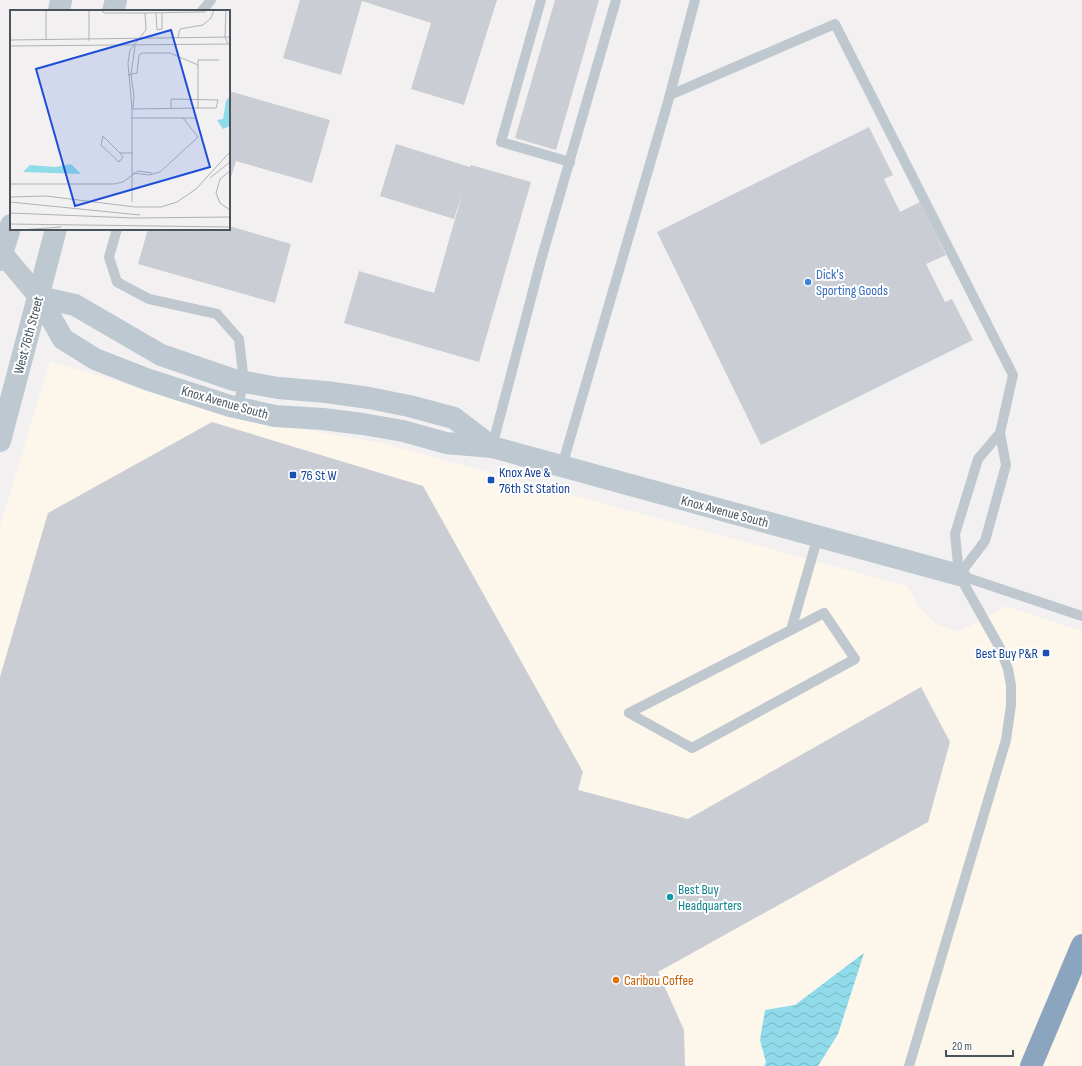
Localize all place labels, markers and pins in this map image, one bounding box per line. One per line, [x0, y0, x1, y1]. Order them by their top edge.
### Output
place label: Dick's Sporting Goods [816, 266, 888, 299]
marker: Dick's Sporting Goods [803, 277, 813, 287]
place label: Knox Ave & 76th St Station [499, 464, 570, 497]
place label: 76 St W [301, 467, 337, 484]
marker: 76 St W [288, 470, 298, 480]
marker: Knox Ave & 76th St Station [486, 475, 496, 485]
place label: Best Buy P&R [975, 645, 1039, 662]
marker: Best Buy P&R [1041, 648, 1051, 658]
place label: Best Buy Headquarters [678, 881, 742, 914]
marker: Best Buy Headquarters [665, 892, 675, 902]
place label: Caribou Coffee [624, 972, 694, 989]
marker: Caribou Coffee [611, 975, 621, 985]

